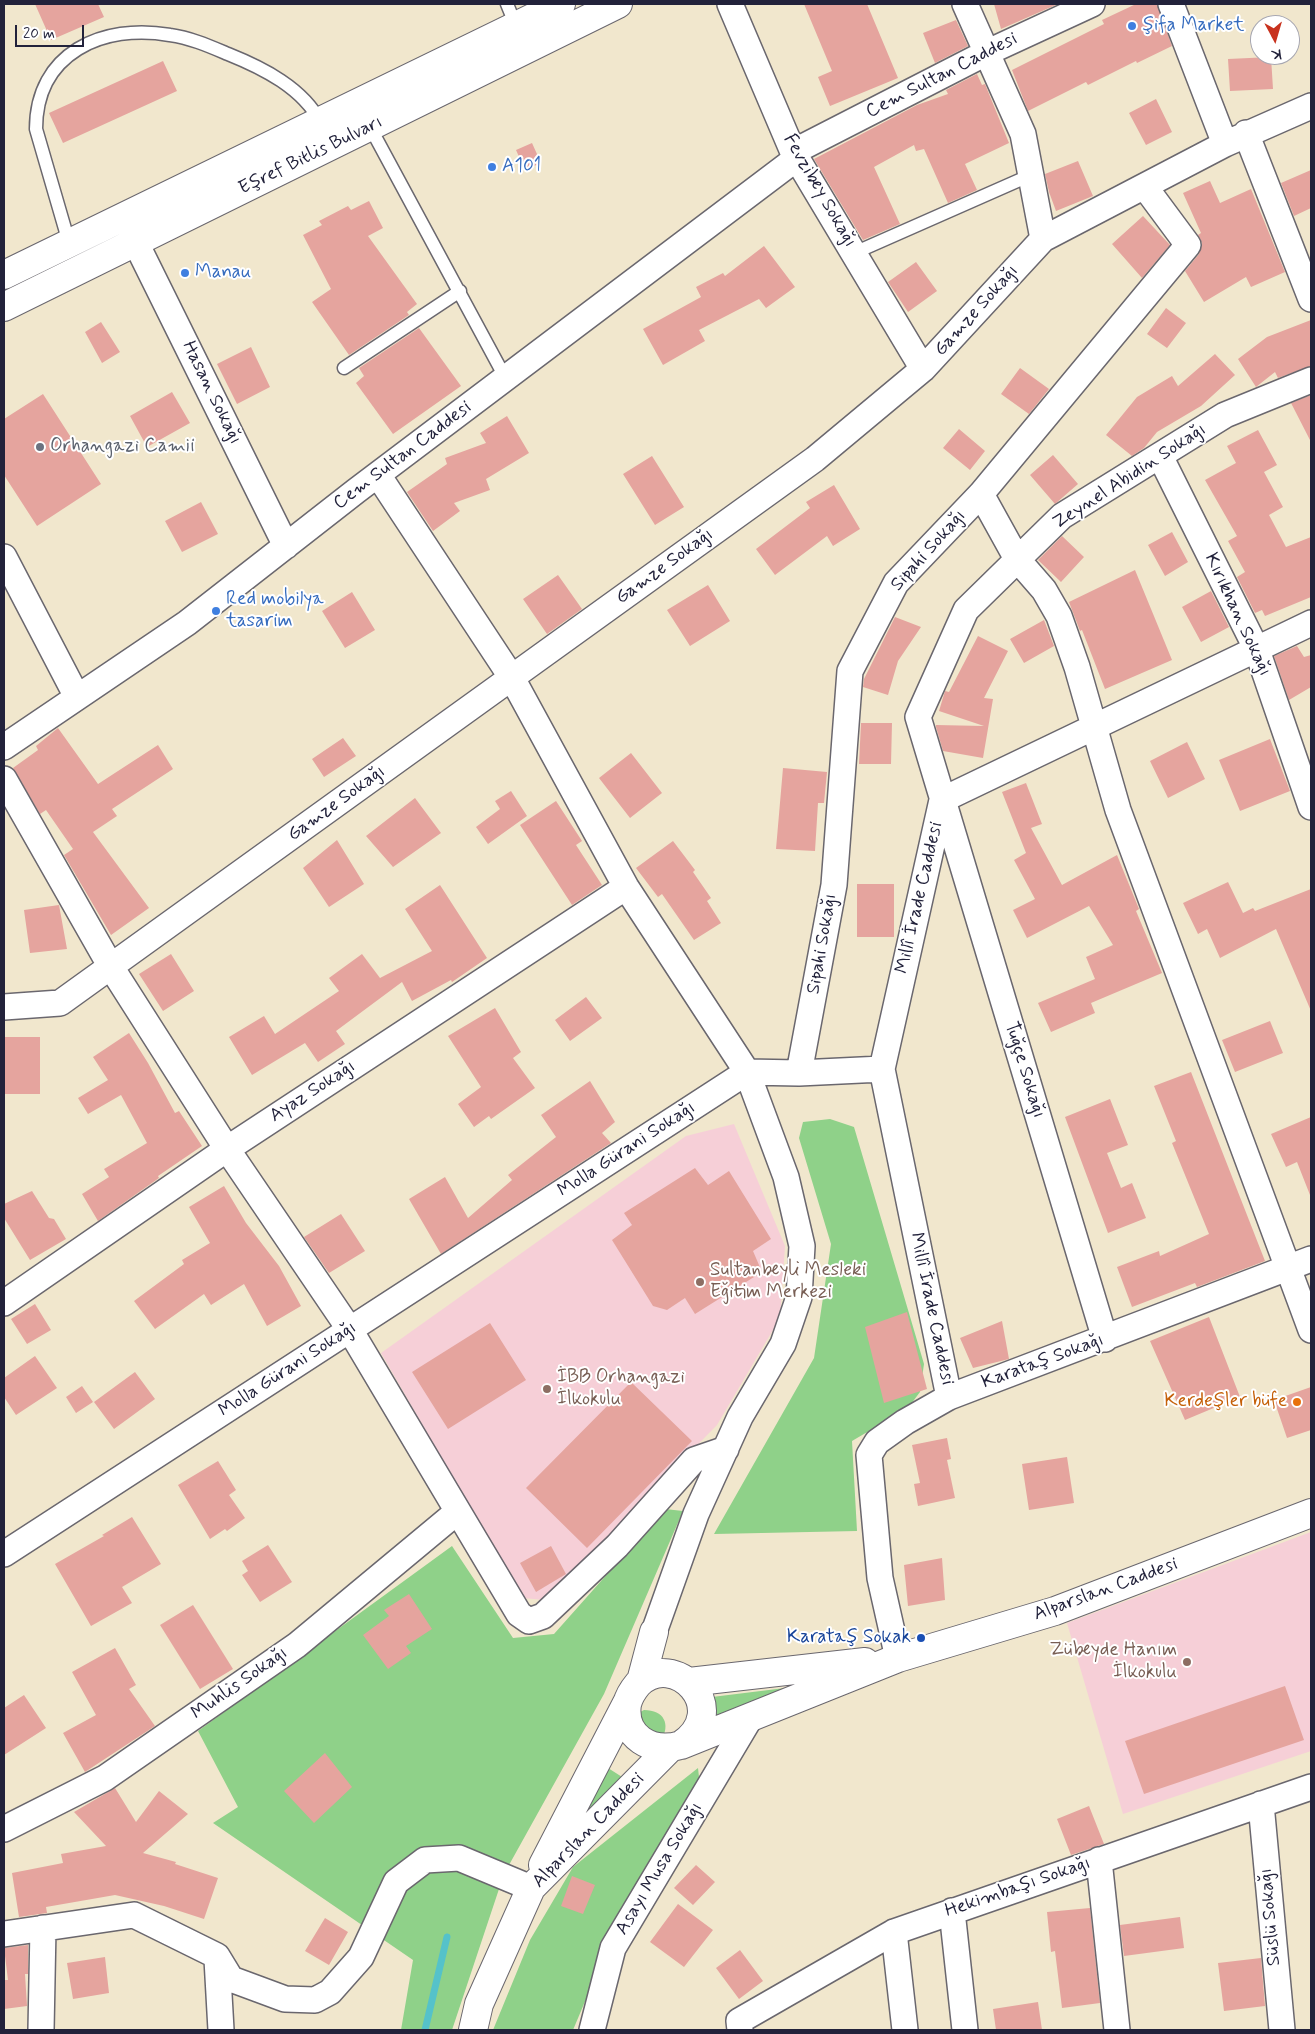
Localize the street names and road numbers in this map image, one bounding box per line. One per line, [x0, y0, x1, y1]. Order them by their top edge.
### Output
street label: Cem Sultan Caddesi [862, 28, 1022, 124]
street label: Eşref Bitlis Bulvarı [235, 111, 387, 201]
street label: Fevzibey Sokağı [777, 130, 861, 252]
street label: Gamze Sokağı [930, 261, 1024, 361]
street label: Hasan Sokağı [176, 338, 246, 448]
street label: Cem Sultan Caddesi [329, 397, 477, 515]
street label: Zeynel Abidin Sokağı [1049, 419, 1211, 535]
street label: Sipahi Sokağı [886, 506, 972, 596]
street label: Gamze Sokağı [612, 524, 718, 610]
street label: Kırıkhan Sokağı [1199, 550, 1275, 680]
street label: Gamze Sokağı [284, 761, 390, 847]
street label: Millî İrade Caddesi [891, 820, 949, 976]
street label: Sipahi Sokağı [803, 892, 843, 996]
street label: Tuğçe Sokağı [999, 1019, 1049, 1121]
street label: Ayaz Sokağı [266, 1056, 360, 1128]
street label: Molla Gürani Sokağı [554, 1097, 700, 1203]
street label: Millî İrade Caddesi [904, 1231, 958, 1387]
street label: Molla Gürani Sokağı [215, 1317, 361, 1423]
street label: Karataş Sokağı [979, 1329, 1107, 1395]
street label: Alparslan Caddesi [1031, 1553, 1181, 1627]
street label: Muhlis Sokağı [187, 1642, 293, 1726]
street label: Alparslan Caddesi [528, 1768, 650, 1894]
street label: Asayı Musa Sokağı [611, 1799, 709, 1939]
street label: Hekimbaşı Sokağı [942, 1852, 1094, 1924]
street label: Süslü Sokağı [1255, 1867, 1287, 1967]

